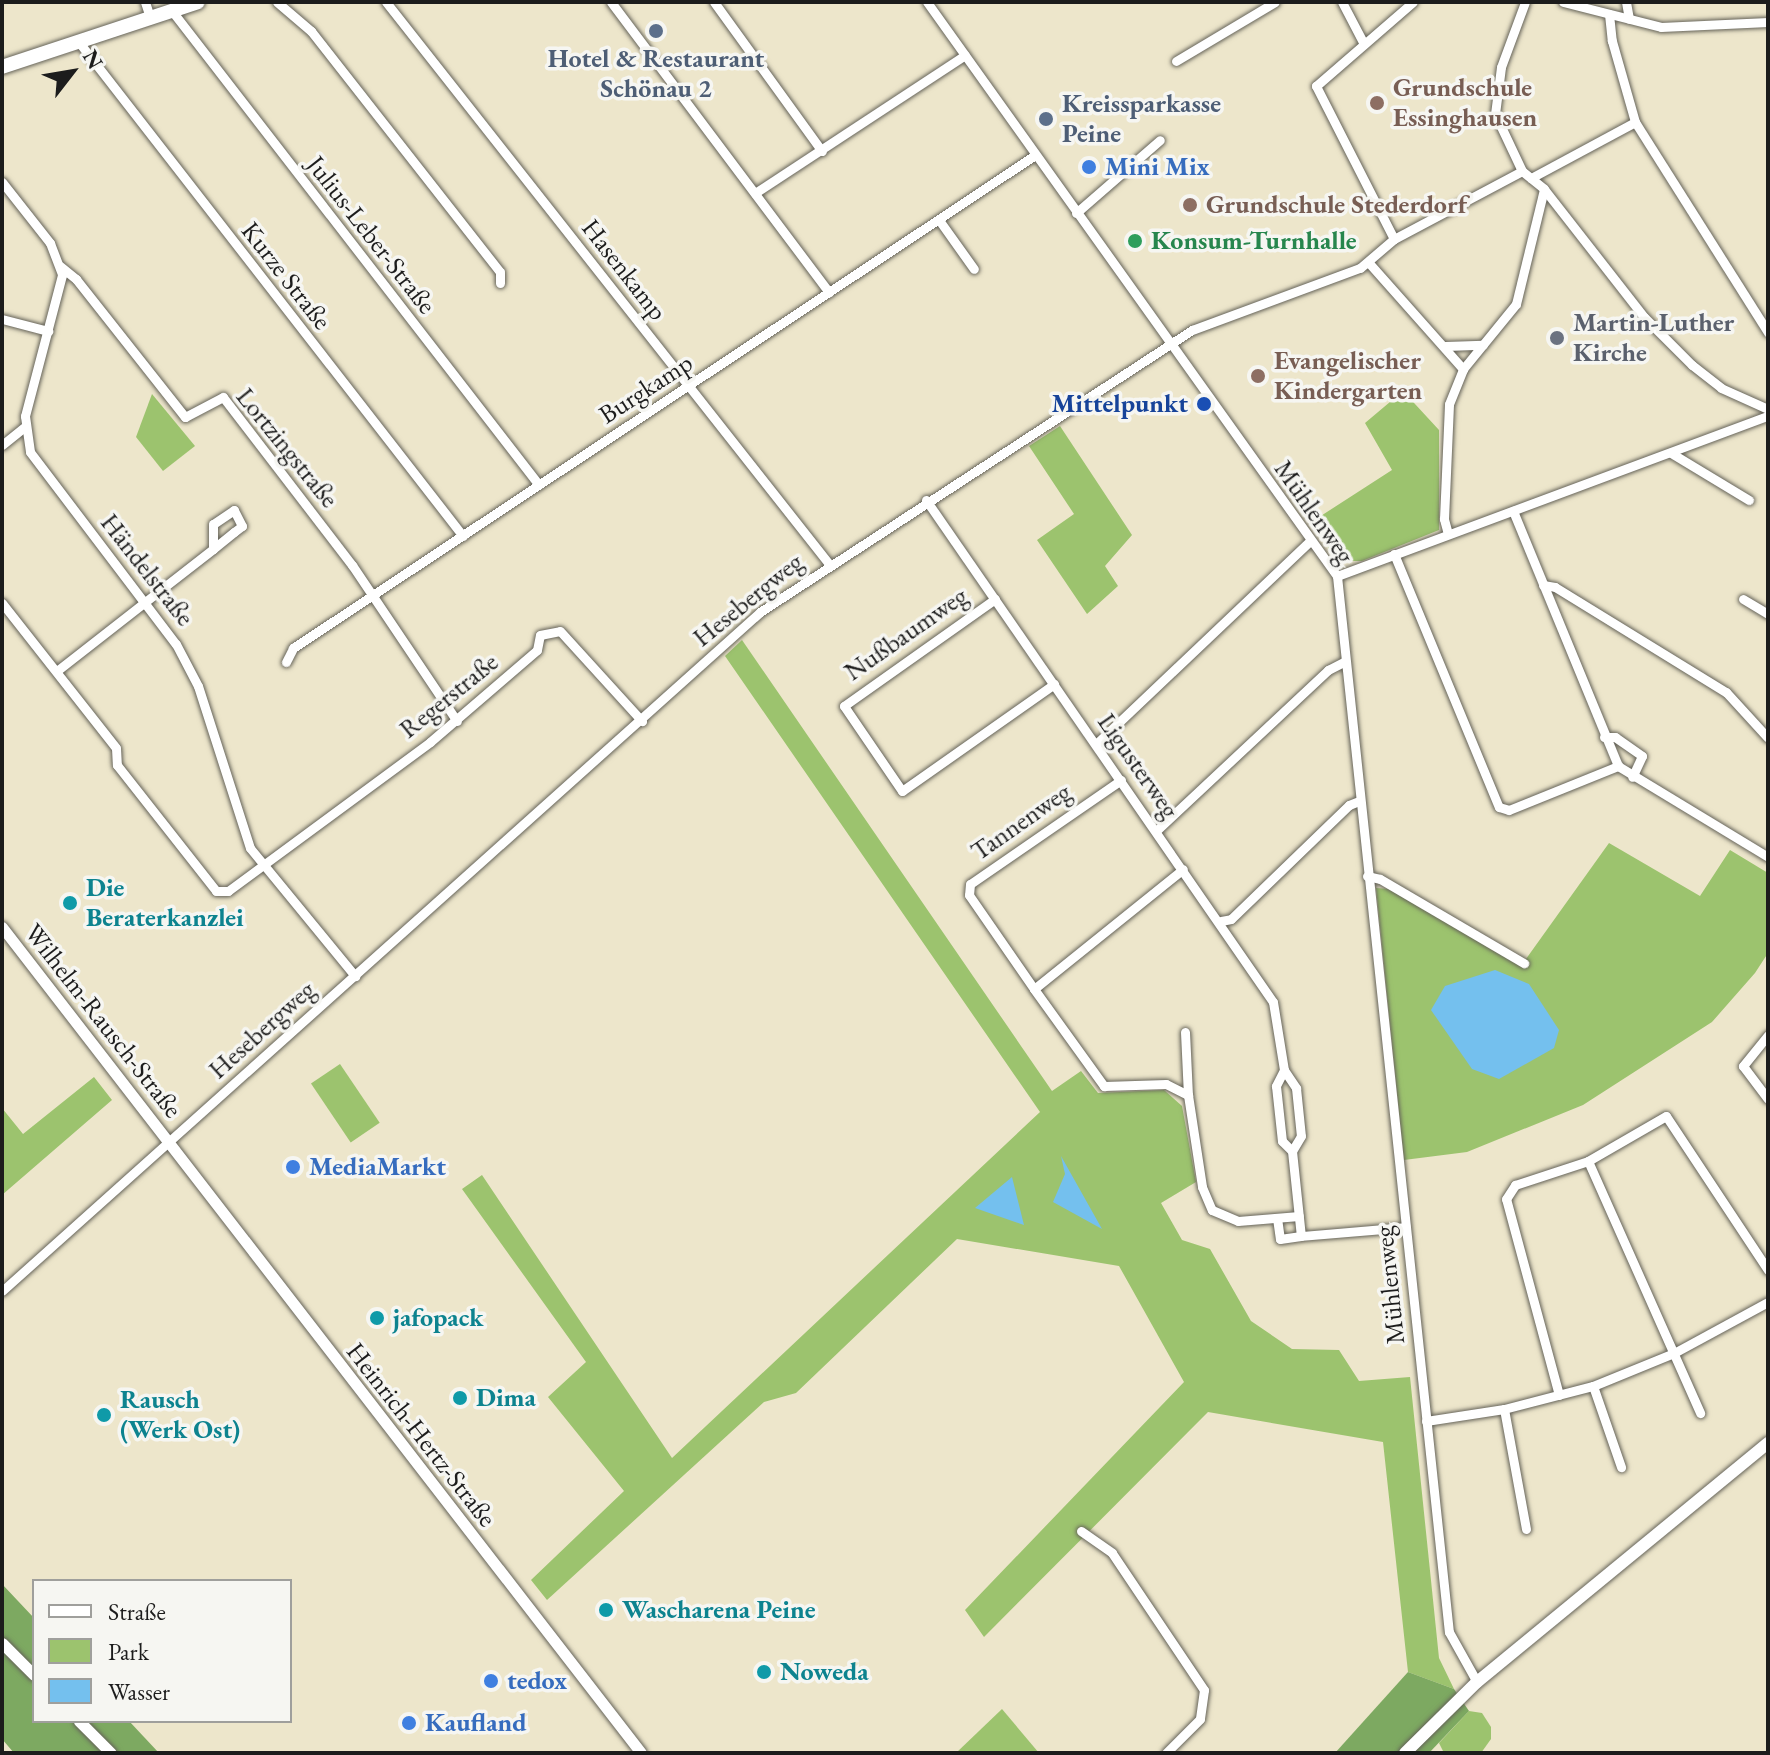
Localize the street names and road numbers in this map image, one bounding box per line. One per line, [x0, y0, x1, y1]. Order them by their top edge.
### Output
street label: Julius-Leber-Straße [300, 150, 442, 320]
street label: Hasenkamp [575, 213, 673, 327]
street label: Kurze Straße [234, 216, 338, 336]
street label: Burgkamp [593, 347, 699, 431]
street label: Lortzingstraße [229, 382, 345, 514]
street label: Mühlenweg [1267, 454, 1361, 570]
street label: Händelstraße [94, 508, 200, 632]
street label: Hesebergweg [687, 546, 809, 654]
street label: Nußbaumweg [839, 580, 973, 688]
street label: Regerstraße [393, 647, 505, 745]
street label: Ligusterweg [1091, 708, 1185, 824]
street label: Tannenweg [965, 776, 1077, 868]
street label: Wilhelm-Rausch-Straße [18, 918, 188, 1124]
street label: Hesebergweg [203, 974, 321, 1086]
street label: Mühlenweg [1368, 1224, 1412, 1346]
street label: Heinrich-Hertz-Straße [339, 1337, 503, 1533]

